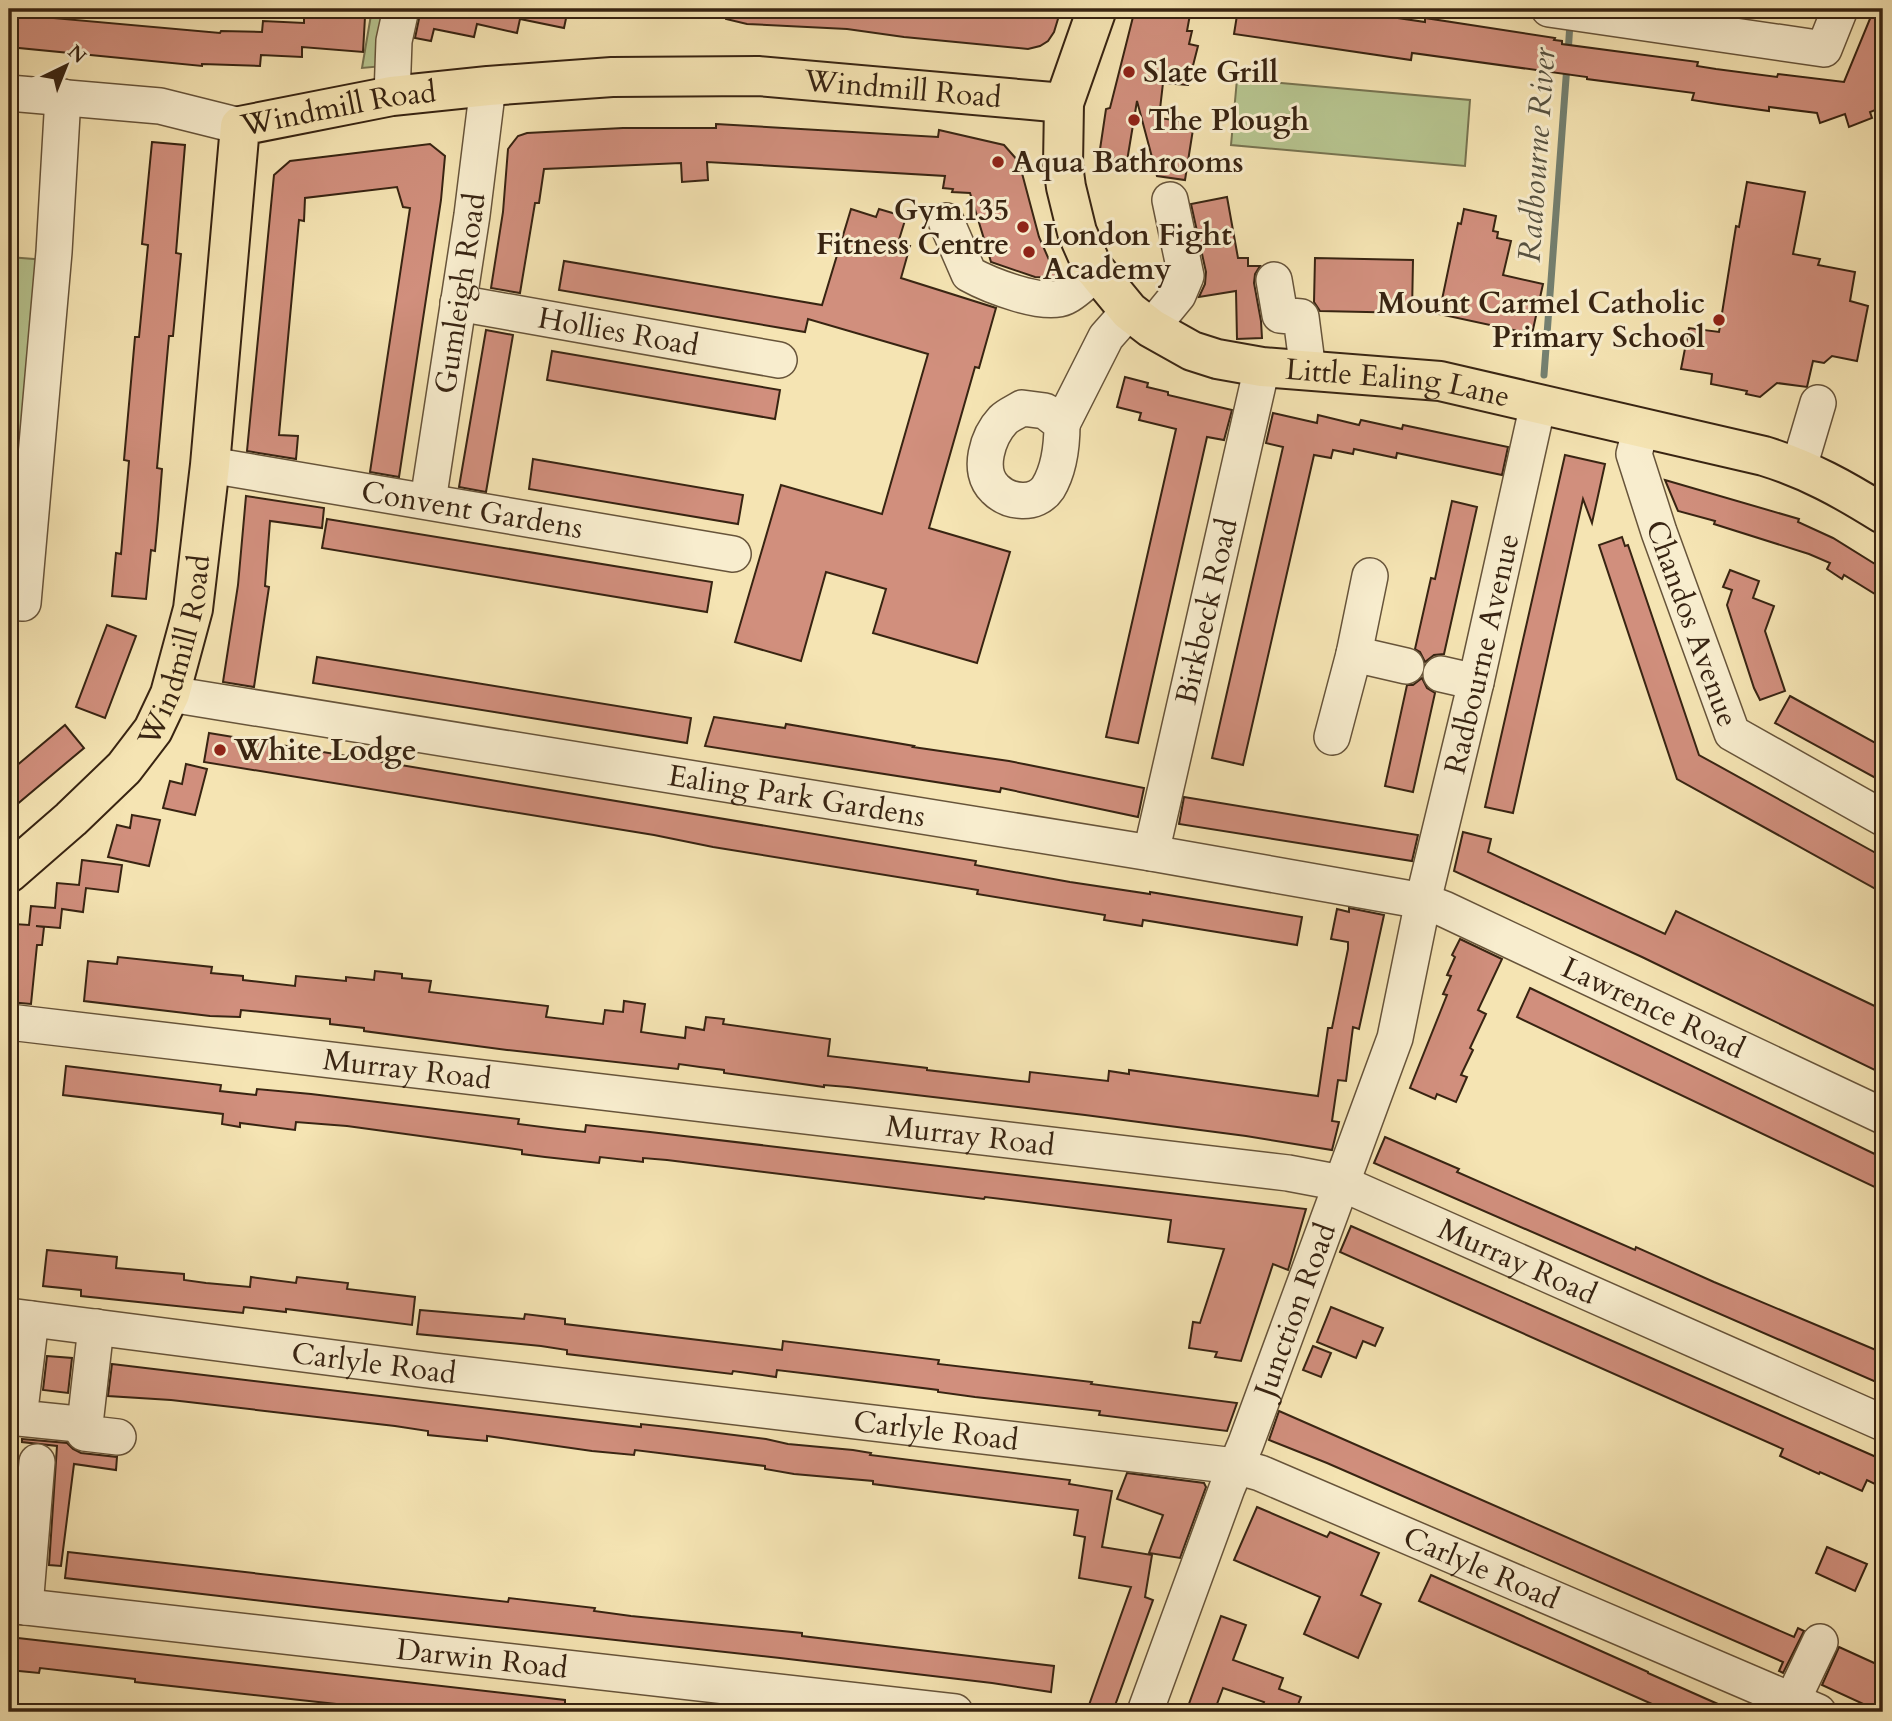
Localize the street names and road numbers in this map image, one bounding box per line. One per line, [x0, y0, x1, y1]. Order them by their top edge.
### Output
street label: Windmill Road [802, 60, 1003, 118]
street label: Windmill Road [236, 72, 438, 147]
street label: Gumleigh Road [425, 191, 496, 397]
street label: Hollies Road [535, 298, 702, 366]
street label: Little Ealing Lane [1284, 349, 1514, 418]
street label: Convent Gardens [358, 471, 586, 549]
street label: Birkbeck Road [1166, 514, 1248, 708]
street label: Chandos Avenue [1635, 514, 1748, 733]
street label: Radbourne Avenue [1434, 530, 1530, 778]
street label: Windmill Road [128, 553, 220, 754]
street label: Ealing Park Gardens [665, 755, 928, 837]
street label: Lawrence Road [1555, 947, 1752, 1069]
street label: Murray Road [321, 1039, 494, 1100]
street label: Murray Road [884, 1106, 1057, 1166]
street label: Murray Road [1432, 1209, 1603, 1315]
street label: Junction Road [1243, 1217, 1346, 1407]
street label: Carlyle Road [289, 1333, 459, 1394]
street label: Carlyle Road [851, 1401, 1021, 1461]
street label: Carlyle Road [1397, 1517, 1565, 1620]
street label: Darwin Road [394, 1629, 570, 1689]

